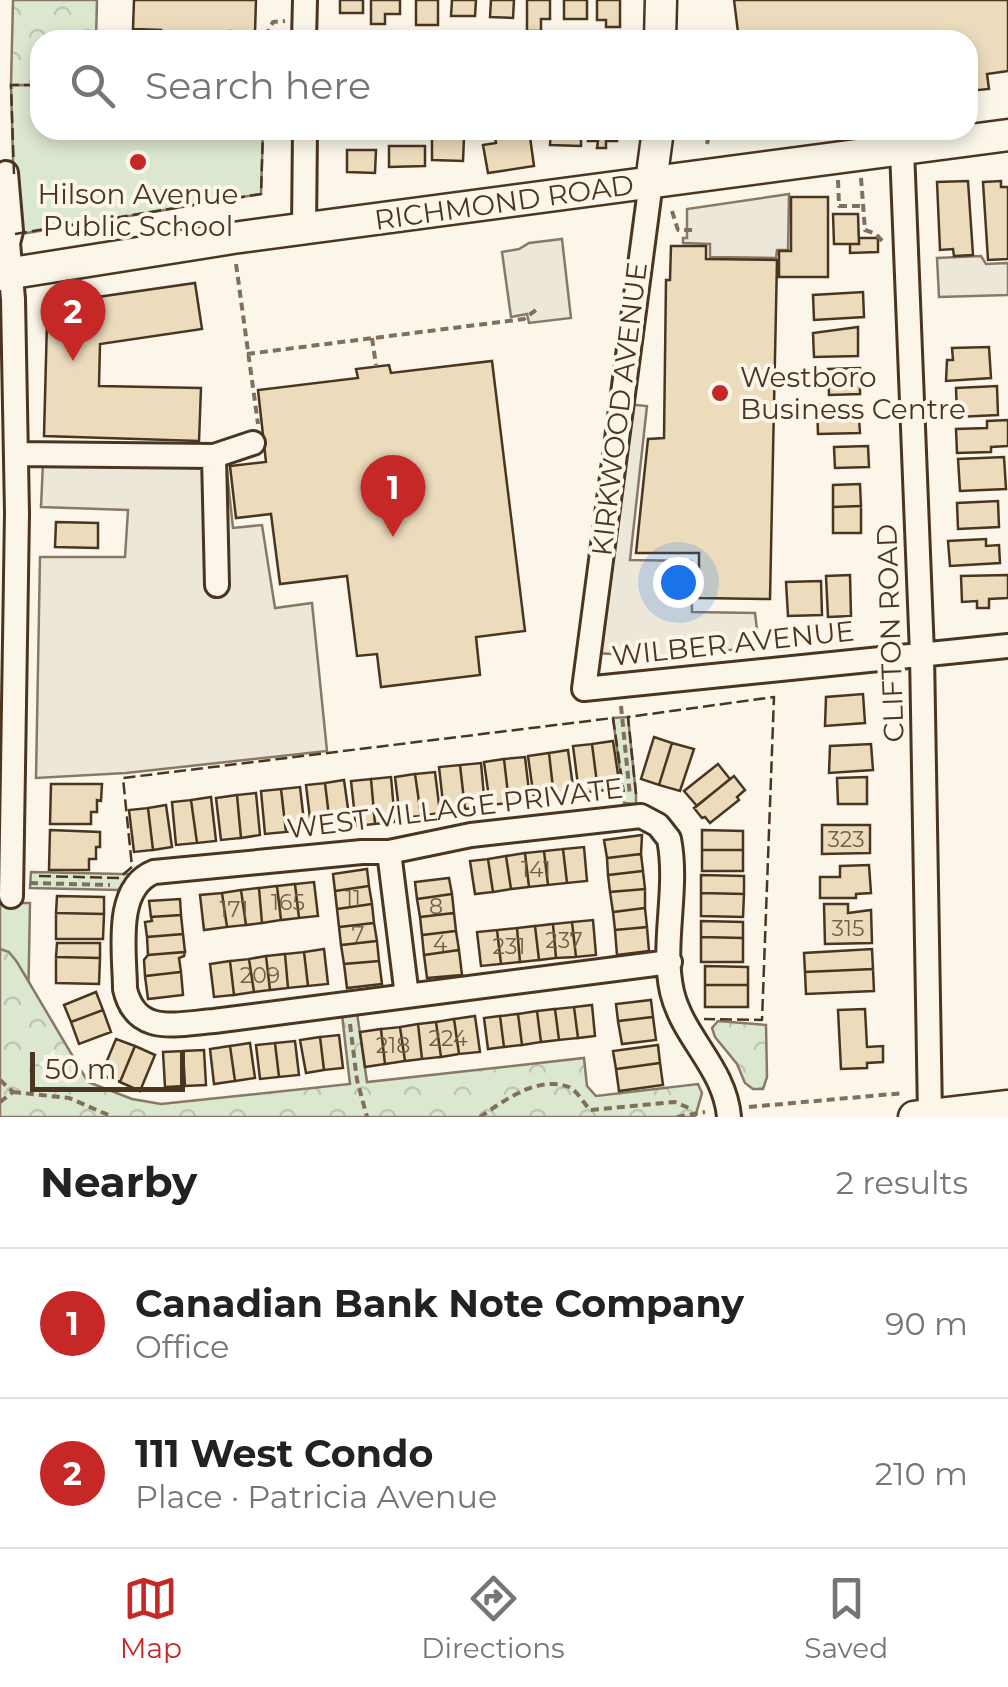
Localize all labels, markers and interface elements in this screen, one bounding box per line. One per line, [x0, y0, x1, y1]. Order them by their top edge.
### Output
search box [30, 30, 978, 140]
icon: search [65, 58, 120, 113]
text: Search here [145, 62, 371, 109]
marker: Hilson Avenue Public School [127, 151, 149, 173]
street label: RICHMOND ROAD [372, 167, 636, 237]
place label: Hilson Avenue Public School [38, 177, 238, 243]
street label: KIRKWOOD AVENUE [584, 260, 654, 558]
pin: 2 [40, 278, 106, 361]
place label: Westboro Business Centre [740, 360, 966, 426]
marker: Westboro Business Centre [709, 382, 731, 404]
pin: 1 [360, 454, 426, 537]
street label: CLIFTON ROAD [869, 523, 911, 743]
your location [653, 557, 704, 608]
street label: WILBER AVENUE [610, 613, 856, 673]
street label: WEST VILLAGE PRIVATE [285, 771, 625, 845]
house number: 323 [827, 826, 865, 853]
house number: 141 [521, 856, 551, 883]
house number: 11 [345, 885, 361, 912]
house number: 165 [271, 889, 305, 916]
house number: 8 [429, 893, 443, 920]
house number: 171 [219, 896, 249, 923]
house number: 315 [832, 915, 864, 942]
house number: 7 [352, 921, 365, 948]
house number: 237 [545, 927, 583, 954]
house number: 4 [433, 930, 448, 957]
house number: 231 [493, 933, 525, 960]
house number: 209 [240, 962, 280, 989]
house number: 224 [428, 1025, 468, 1052]
house number: 218 [376, 1032, 410, 1059]
scale bar [30, 1047, 185, 1092]
text: 50 m [45, 1052, 116, 1086]
text: Nearby [40, 1156, 197, 1208]
text: 2 results [836, 1163, 968, 1202]
text: Canadian Bank Note Company [135, 1280, 744, 1327]
text: 1 [66, 1304, 79, 1343]
text: 90 m [885, 1304, 968, 1343]
text: Office [135, 1327, 229, 1366]
text: 111 West Condo [135, 1430, 433, 1477]
text: 2 [63, 1454, 82, 1493]
text: 210 m [875, 1454, 968, 1493]
text: Place · Patricia Avenue [135, 1477, 497, 1516]
tab: Map [120, 1571, 182, 1665]
tab: Directions [421, 1571, 565, 1665]
tab: Saved [804, 1571, 888, 1665]

